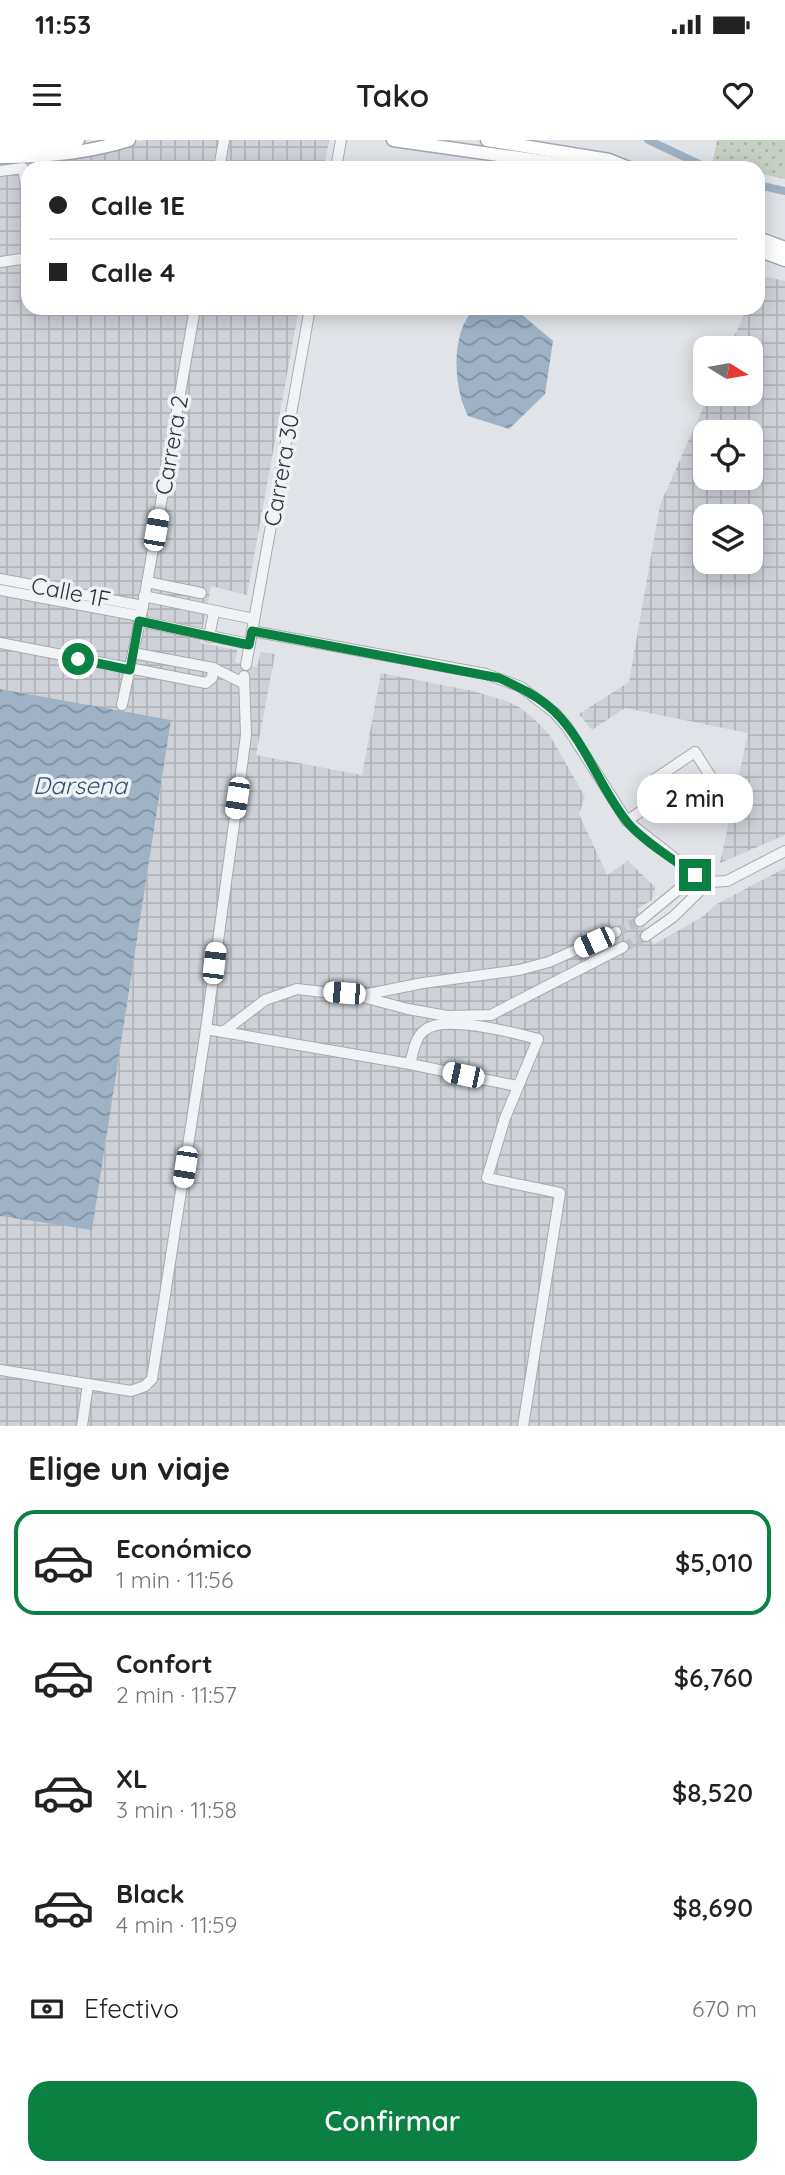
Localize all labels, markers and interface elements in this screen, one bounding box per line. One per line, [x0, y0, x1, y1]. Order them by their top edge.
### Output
text: 11:53 [35, 8, 91, 41]
text: Tako [356, 75, 429, 115]
icon: menu [28, 76, 66, 114]
icon: heart [719, 76, 757, 114]
text: Calle 1E [91, 189, 185, 222]
text: Calle 4 [91, 256, 175, 289]
north arrow [693, 336, 763, 406]
map controls [693, 336, 763, 574]
street label: Carrera 2 [148, 393, 194, 497]
street label: Carrera 30 [257, 411, 305, 529]
button: locate [693, 420, 763, 490]
button: layers [693, 504, 763, 574]
car [143, 507, 170, 553]
street label: Calle 1F [29, 570, 113, 614]
route start [62, 643, 94, 675]
water label: Darsena [33, 770, 129, 800]
callout: 2 min [637, 774, 753, 822]
car [224, 776, 251, 820]
text: 2 min [665, 784, 725, 813]
route end [679, 859, 711, 891]
car [571, 924, 618, 960]
car [202, 941, 227, 985]
car [323, 981, 366, 1005]
car [441, 1060, 486, 1090]
car [172, 1145, 199, 1189]
text: Elige un viaje [28, 1448, 230, 1488]
icon: car [32, 1531, 95, 1594]
text: Económico [116, 1532, 252, 1565]
text: $5,010 [675, 1546, 753, 1579]
text: 1 min · 11:56 [116, 1565, 233, 1594]
icon: car [32, 1646, 95, 1709]
text: Confort [116, 1647, 213, 1680]
text: $6,760 [674, 1661, 753, 1694]
text: 2 min · 11:57 [116, 1680, 237, 1709]
icon: car [32, 1761, 95, 1824]
text: XL [116, 1762, 148, 1795]
text: $8,520 [672, 1776, 753, 1809]
text: 3 min · 11:58 [116, 1795, 237, 1824]
icon: car [32, 1876, 95, 1939]
text: Black [116, 1877, 185, 1910]
text: $8,690 [672, 1891, 753, 1924]
text: 4 min · 11:59 [116, 1910, 237, 1939]
icon: cash [28, 1990, 66, 2028]
text: Efectivo [84, 1992, 179, 2025]
text: 670 m [692, 1994, 757, 2023]
button: Confirmar [28, 2081, 757, 2161]

